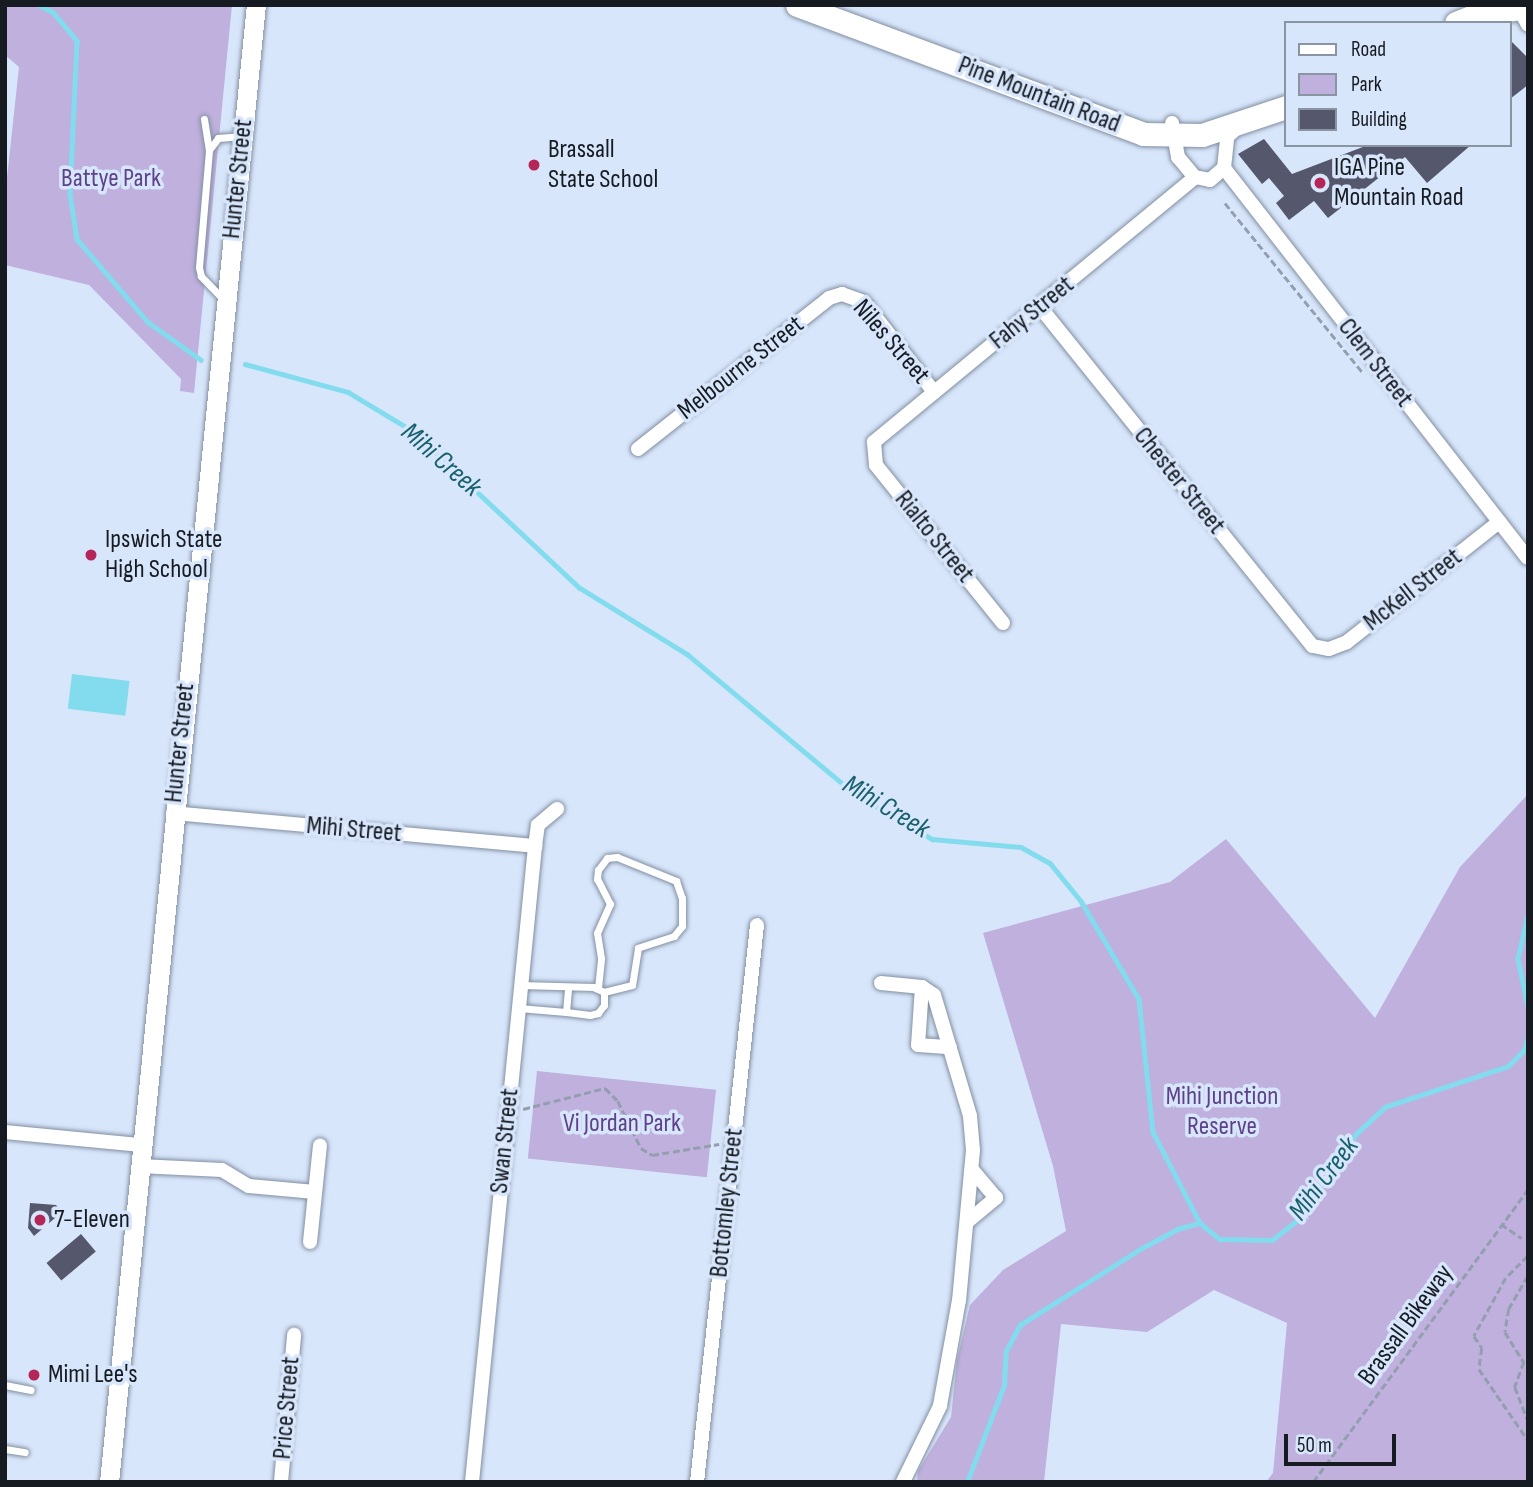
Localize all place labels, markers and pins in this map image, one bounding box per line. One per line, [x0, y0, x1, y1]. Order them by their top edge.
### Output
place label: Brassall State School [548, 134, 658, 196]
place label: IGA Pine Mountain Road [1334, 152, 1464, 214]
marker: Brassall State School [526, 157, 542, 173]
marker: IGA Pine Mountain Road [1312, 175, 1328, 191]
place label: Ipswich State High School [105, 524, 223, 586]
marker: Ipswich State High School [83, 547, 99, 563]
place label: 7-Eleven [54, 1204, 130, 1236]
marker: 7-Eleven [32, 1212, 48, 1228]
place label: Mimi Lee's [48, 1359, 138, 1391]
marker: Mimi Lee's [26, 1367, 42, 1383]

